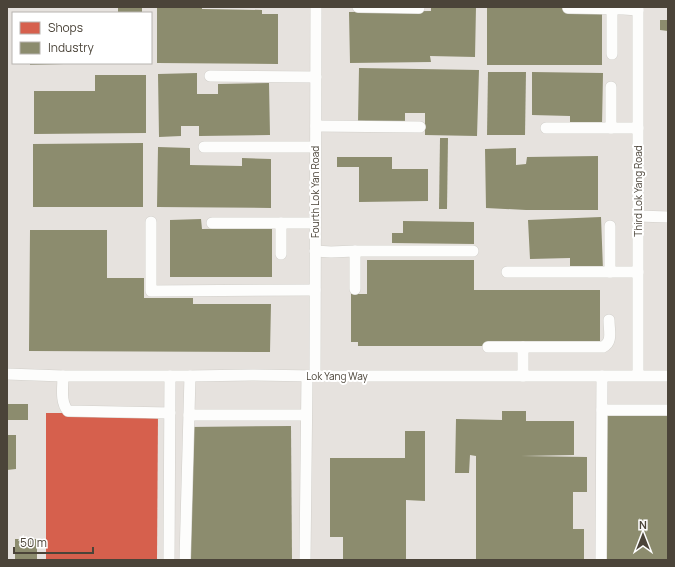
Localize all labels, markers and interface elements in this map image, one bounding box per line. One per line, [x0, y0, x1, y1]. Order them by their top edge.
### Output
legend [12, 12, 152, 64]
text: Shops [48, 19, 83, 36]
text: Industry [48, 39, 94, 56]
street label: Third Lok Yang Road [631, 145, 645, 237]
street label: Fourth Lok Yan Road [308, 146, 322, 238]
street label: Lok Yang Way [306, 369, 369, 383]
north arrow [623, 515, 663, 555]
text: N [639, 517, 647, 532]
scale bar [14, 529, 93, 555]
text: 50 m [20, 534, 47, 551]

